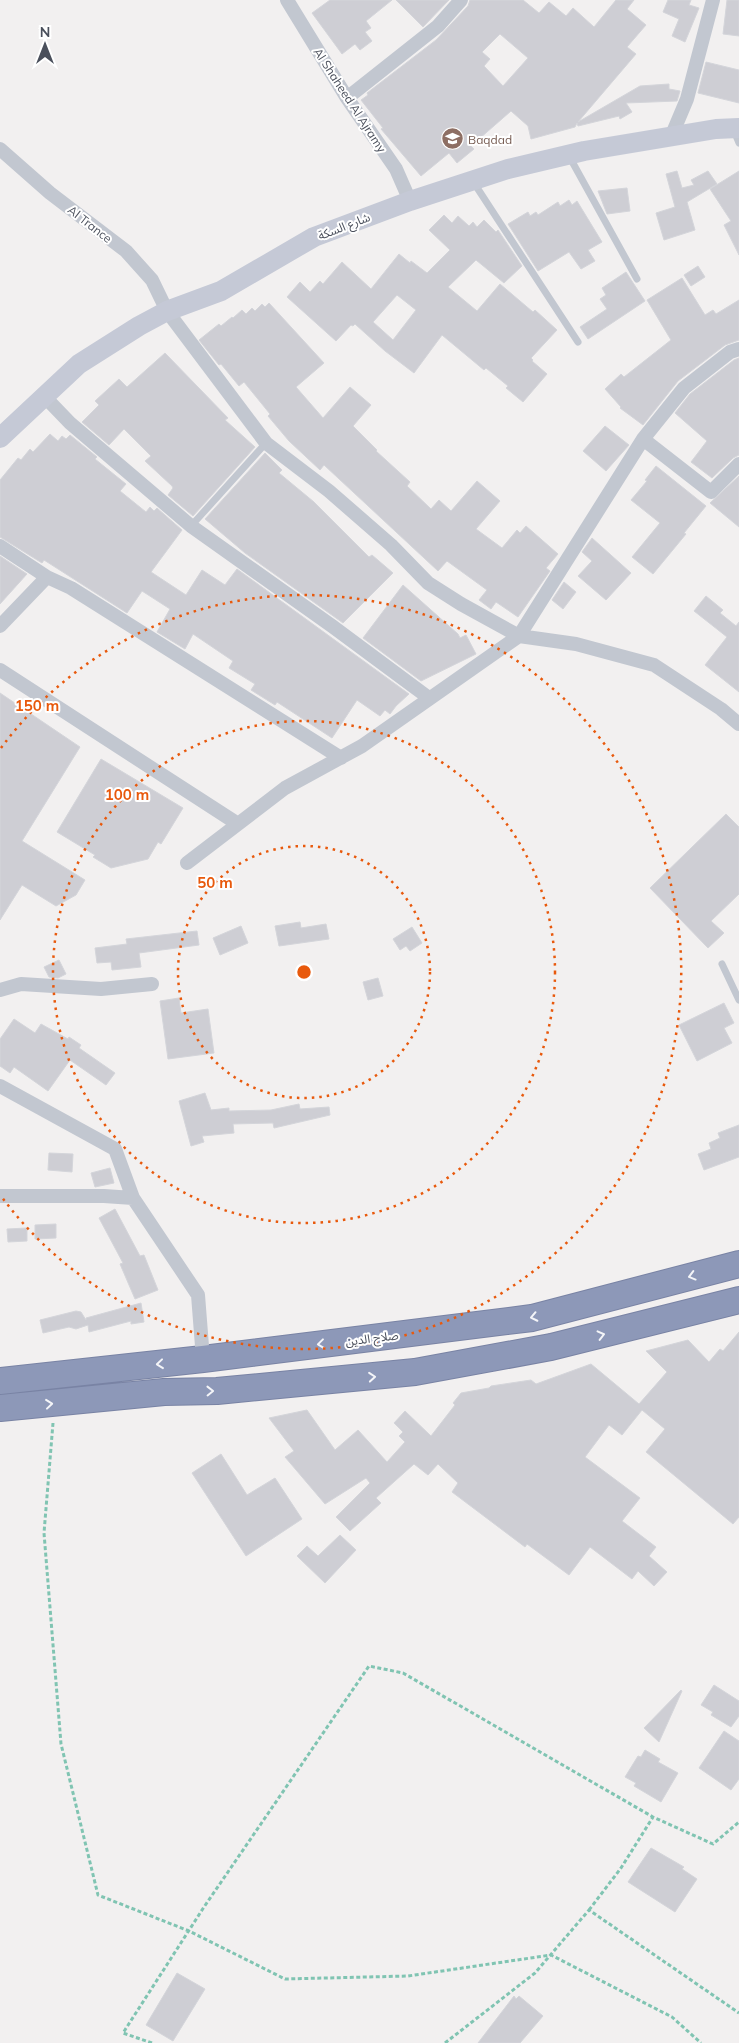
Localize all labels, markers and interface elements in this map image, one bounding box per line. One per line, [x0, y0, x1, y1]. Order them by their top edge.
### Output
north arrow [20, 20, 70, 70]
text: N [40, 23, 50, 41]
street label: Al Shaheed Al Ajramy [311, 45, 390, 156]
school or university icon: Baqdad [440, 127, 464, 151]
place label: Baqdad [468, 132, 512, 147]
street label: Al Trance [65, 202, 115, 246]
street label: شارع السكة [316, 209, 373, 245]
text: 150 m [15, 696, 59, 715]
text: 100 m [105, 785, 149, 804]
text: 50 m [197, 873, 233, 892]
centre of rings [295, 963, 313, 981]
one-way arrow [688, 1271, 696, 1281]
one-way arrow [530, 1311, 539, 1322]
street label: صلاح الدين [345, 1327, 400, 1351]
one-way arrow [596, 1330, 605, 1341]
one-way arrow [317, 1338, 325, 1349]
one-way arrow [156, 1358, 164, 1369]
one-way arrow [369, 1371, 377, 1382]
one-way arrow [207, 1386, 215, 1396]
one-way arrow [45, 1398, 53, 1409]

